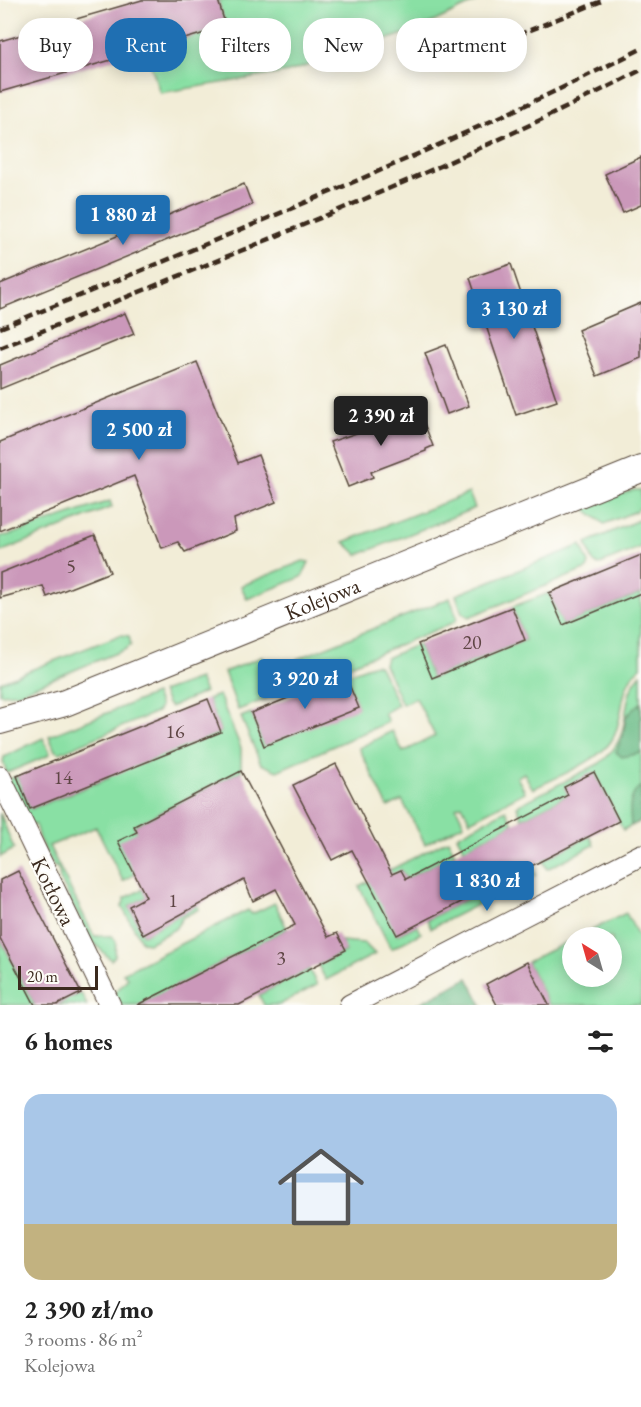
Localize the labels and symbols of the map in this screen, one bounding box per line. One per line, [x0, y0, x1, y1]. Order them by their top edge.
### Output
pin: 1 880 zł [61, 195, 185, 246]
pin: 3 130 zł [452, 289, 576, 340]
pin: 2 390 zł [319, 396, 443, 447]
pin: 2 500 zł [77, 410, 201, 461]
house number: 5 [66, 553, 76, 579]
street label: Kolejowa [281, 571, 364, 627]
house number: 20 [462, 629, 482, 655]
pin: 3 920 zł [243, 659, 367, 710]
house number: 16 [165, 718, 185, 744]
house number: 14 [53, 764, 73, 790]
street label: Kotłowa [25, 852, 83, 931]
pin: 1 830 zł [425, 861, 549, 912]
house number: 1 [168, 887, 178, 913]
north arrow [562, 927, 622, 987]
house number: 3 [276, 945, 286, 971]
scale bar [18, 963, 98, 990]

